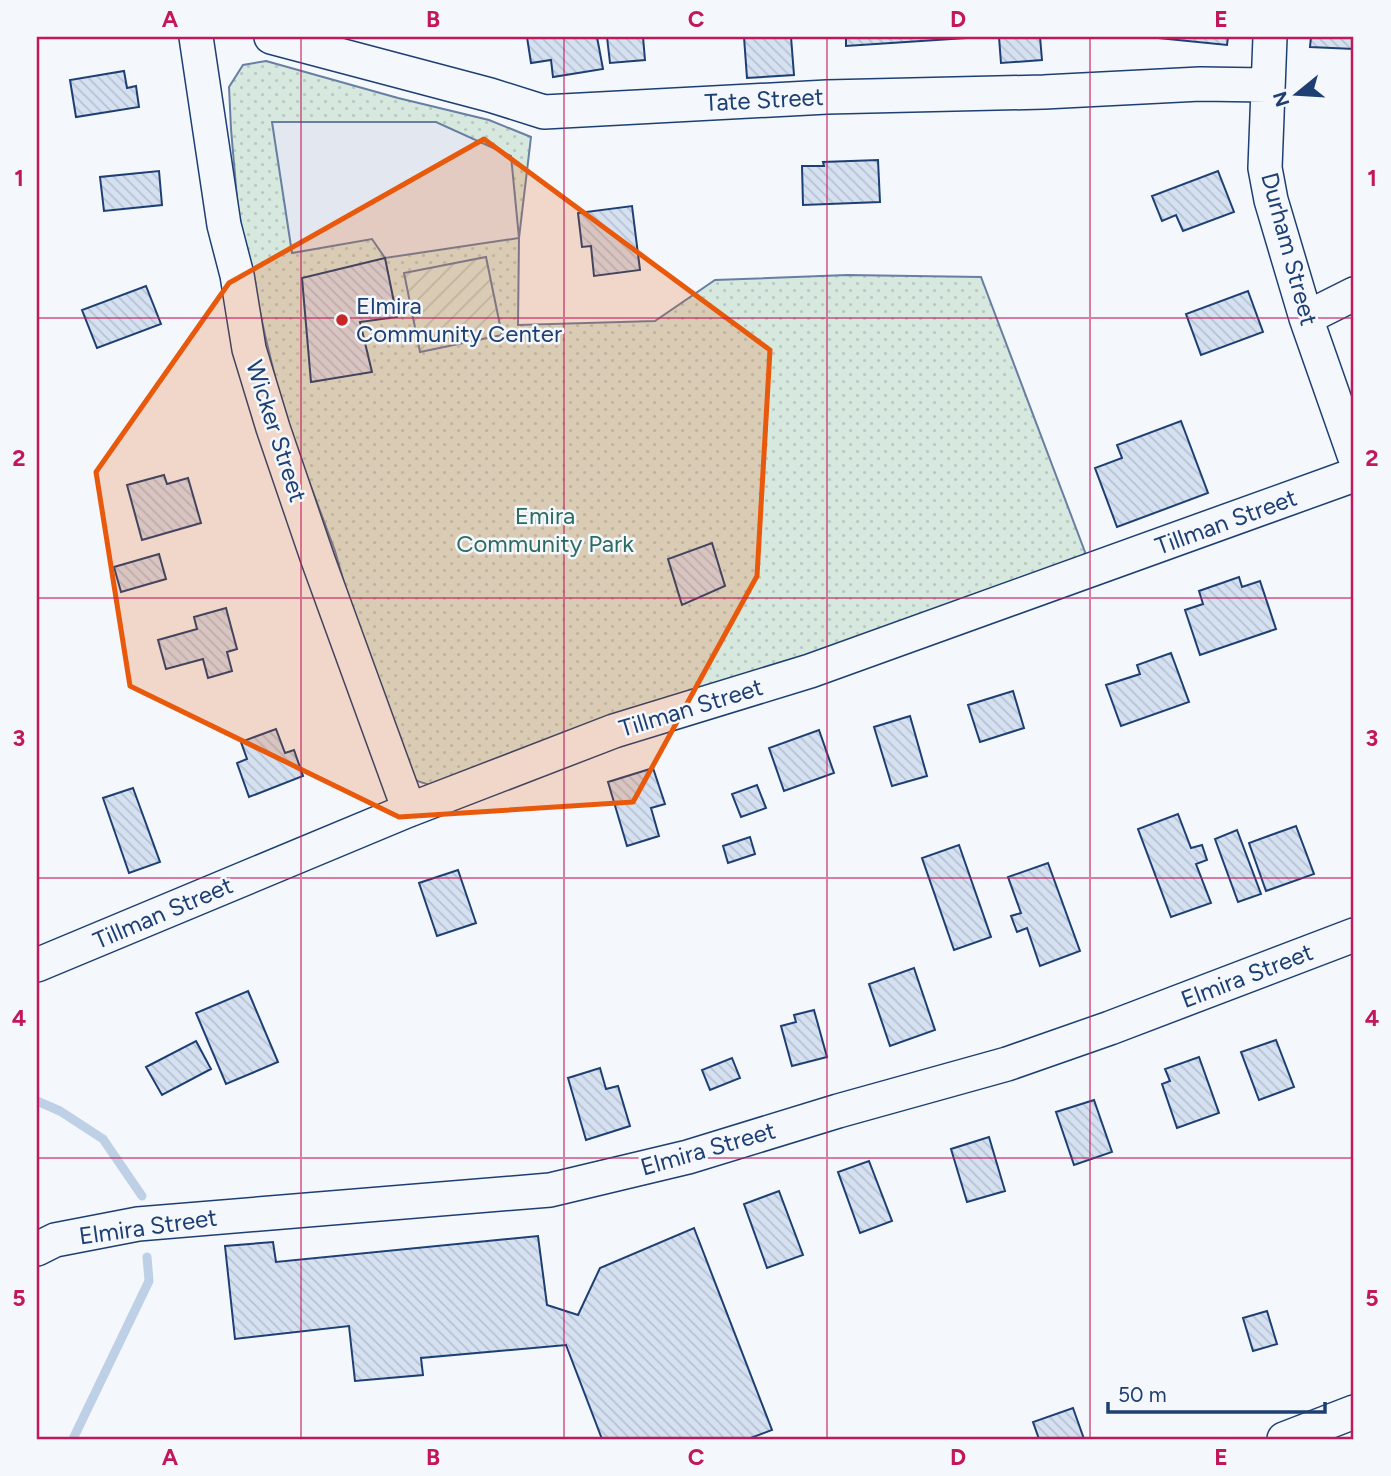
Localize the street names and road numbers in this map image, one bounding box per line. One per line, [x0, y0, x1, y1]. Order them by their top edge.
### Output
street label: Tate Street [704, 82, 824, 117]
street label: Durham Street [1255, 169, 1324, 329]
street label: Wicker Street [240, 356, 313, 505]
street label: Tillman Street [1151, 482, 1301, 561]
street label: Tillman Street [616, 672, 766, 743]
street label: Tillman Street [89, 870, 237, 955]
street label: Elmira Street [1177, 937, 1317, 1014]
street label: Elmira Street [637, 1115, 779, 1182]
street label: Elmira Street [77, 1202, 219, 1251]

